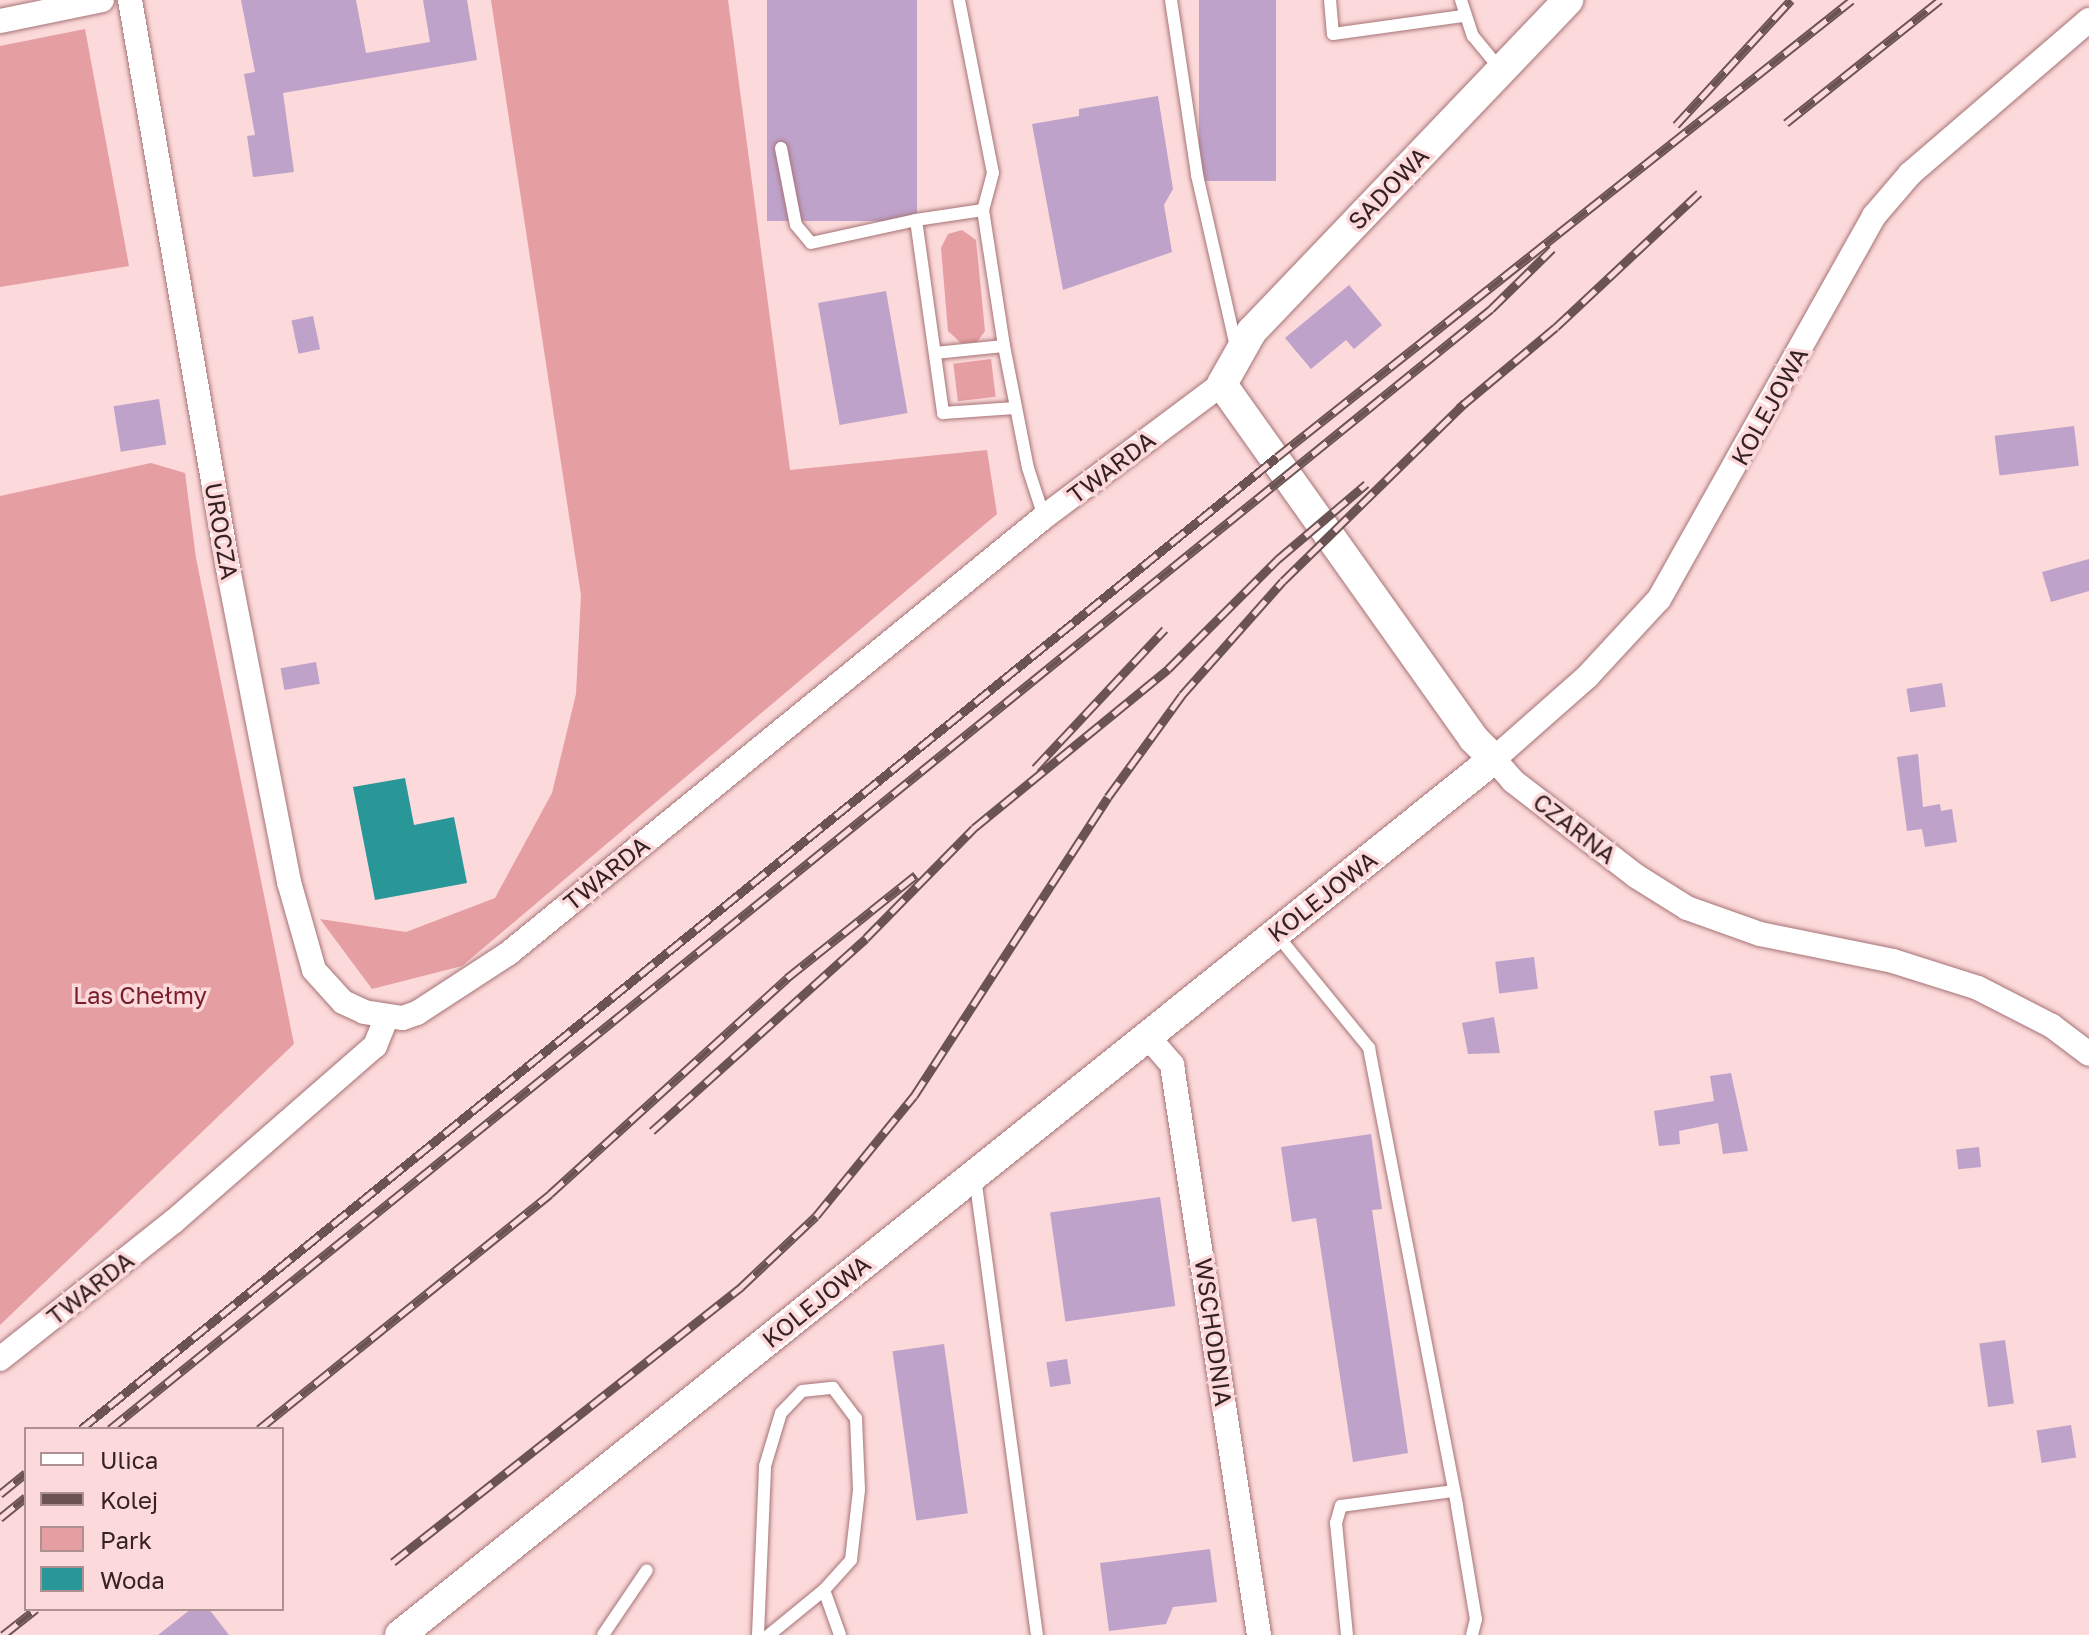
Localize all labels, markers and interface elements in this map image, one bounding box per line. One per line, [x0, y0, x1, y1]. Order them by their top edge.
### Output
street label: SADOWA [1342, 141, 1434, 235]
street label: KOLEJOWA [1725, 342, 1813, 470]
street label: TWARDA [1062, 425, 1160, 509]
street label: UROCZA [199, 480, 245, 582]
street label: CZARNA [1528, 787, 1622, 869]
street label: TWARDA [557, 830, 655, 916]
street label: KOLEJOWA [1262, 844, 1382, 948]
park label: Las Chełmy [73, 981, 207, 1009]
street label: TWARDA [41, 1245, 139, 1331]
street label: KOLEJOWA [756, 1249, 876, 1353]
street label: WSCHODNIA [1189, 1256, 1239, 1408]
legend [24, 1427, 284, 1611]
text: Ulica [100, 1445, 158, 1474]
text: Kolej [100, 1485, 158, 1514]
text: Park [100, 1525, 152, 1554]
text: Woda [100, 1565, 165, 1594]

